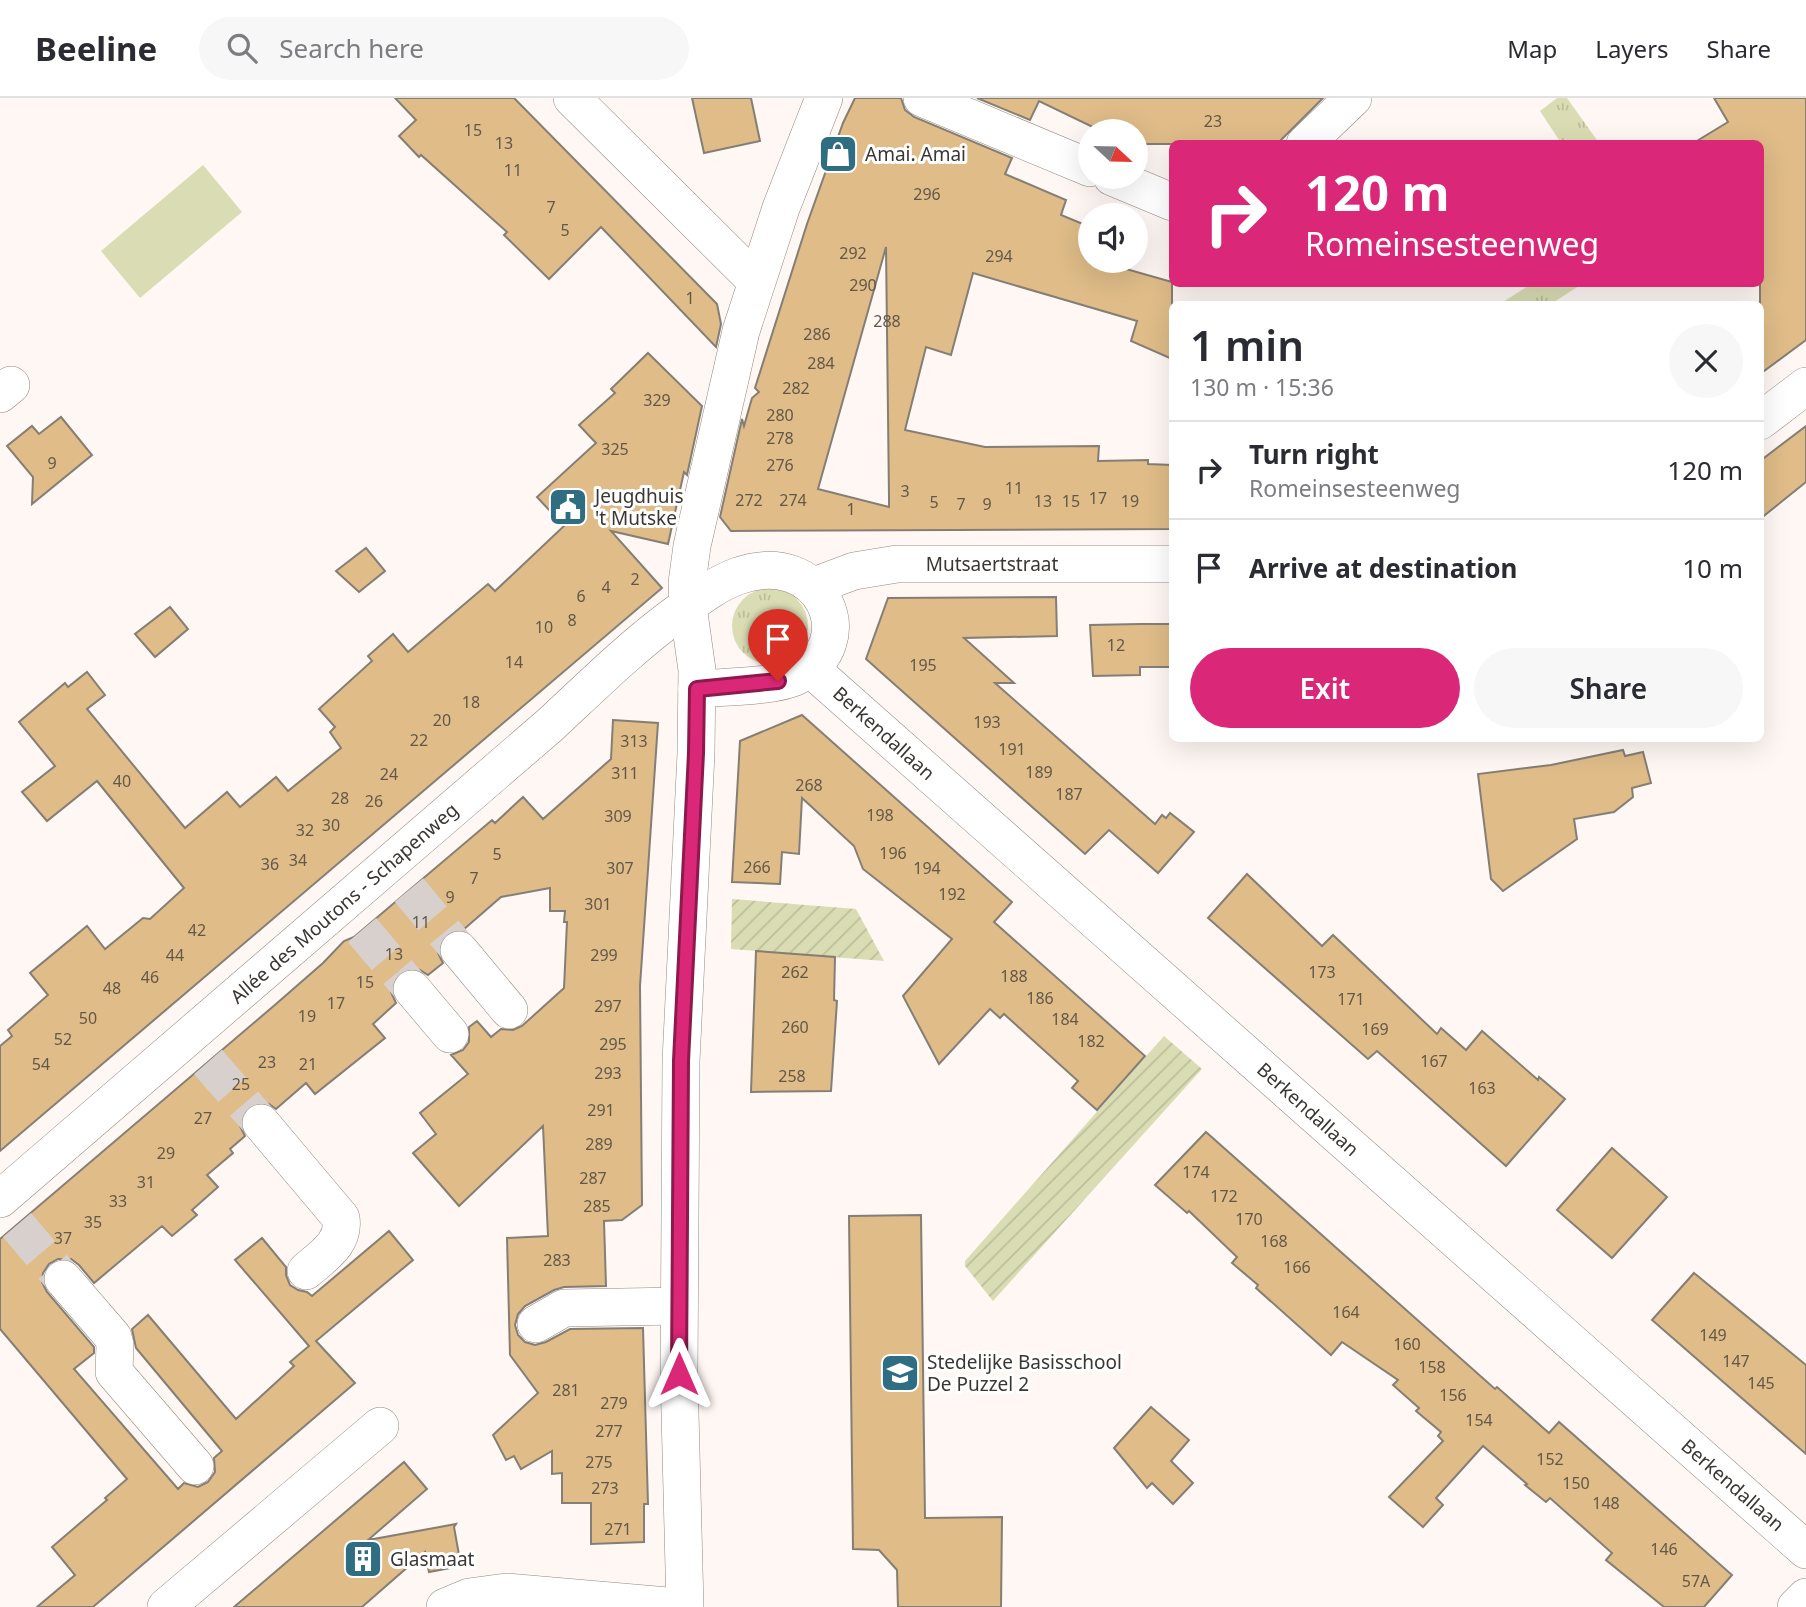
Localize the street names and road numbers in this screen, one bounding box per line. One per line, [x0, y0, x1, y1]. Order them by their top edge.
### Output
street label: Mutsaertstraat [926, 551, 1058, 577]
street label: Berkendallaan [827, 680, 941, 786]
street label: Allée des Moutons - Schapenweg [225, 797, 463, 1009]
street label: Berkendallaan [1251, 1056, 1365, 1162]
street label: Berkendallaan [1676, 1433, 1790, 1537]

